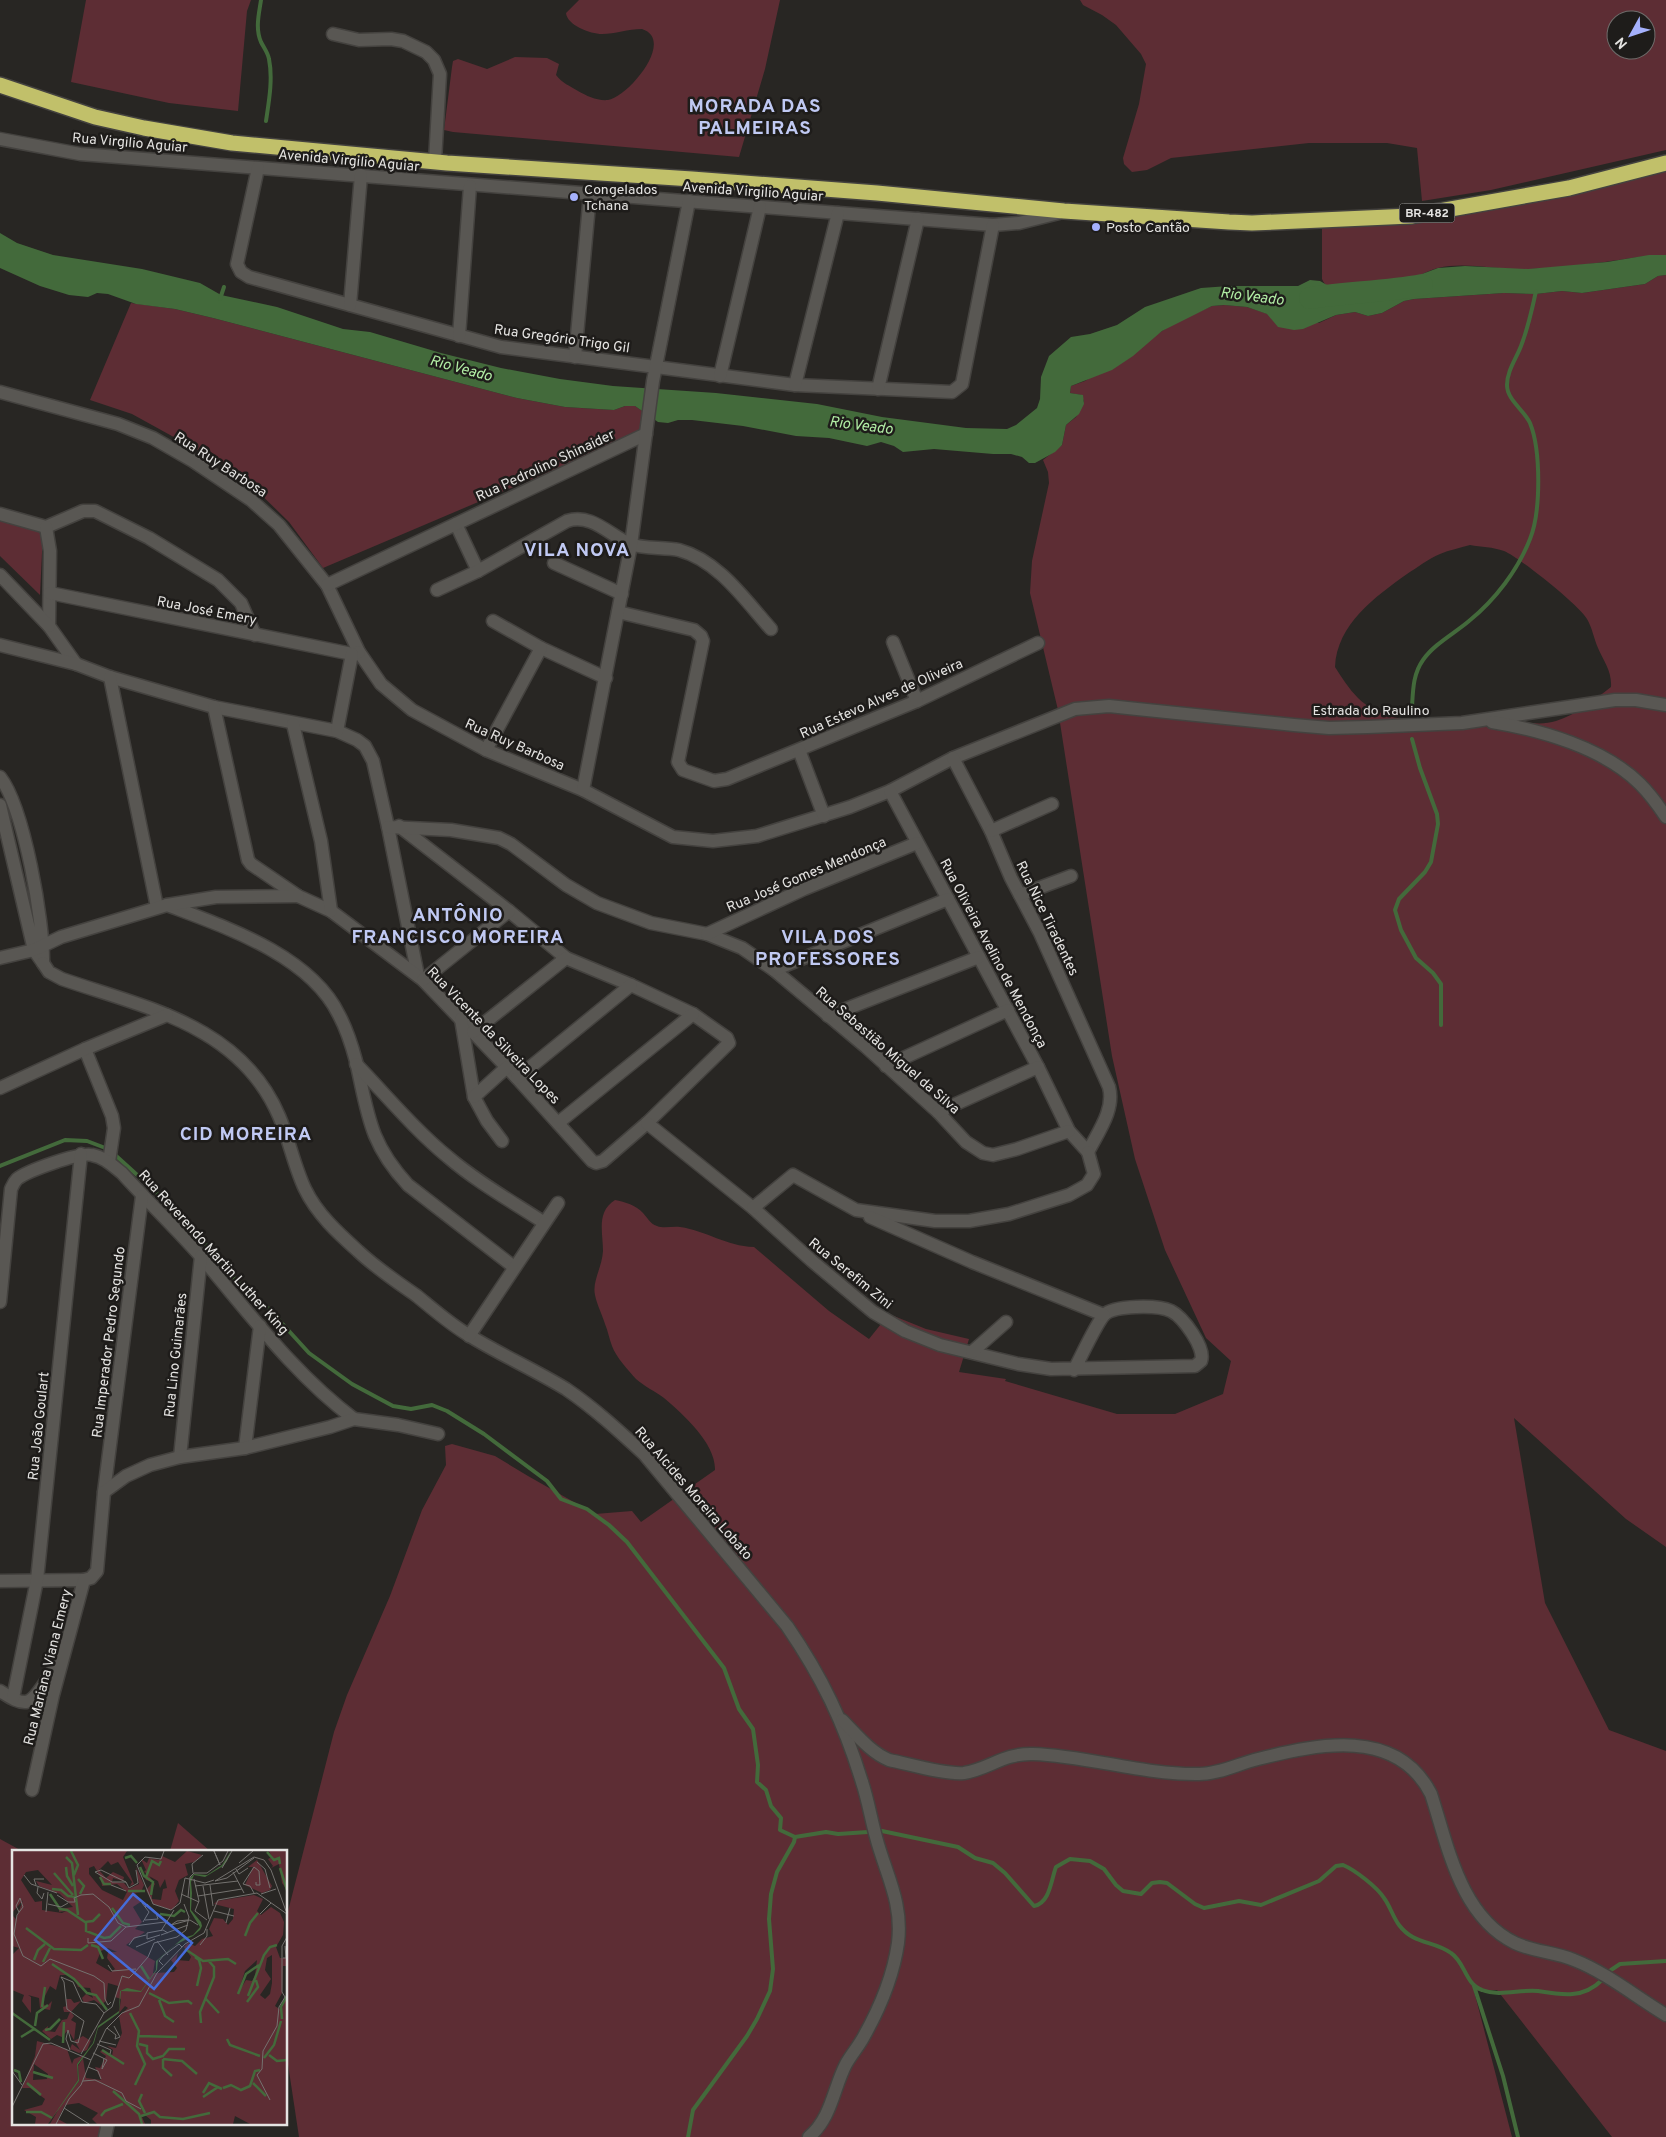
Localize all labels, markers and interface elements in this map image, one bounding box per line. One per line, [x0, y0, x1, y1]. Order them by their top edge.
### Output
north arrow [1606, 10, 1656, 60]
text: N [1612, 33, 1632, 52]
district label: MORADA DAS PALMEIRAS [688, 95, 822, 141]
street label: Rua Virgilio Aguiar [71, 130, 189, 157]
street label: Avenida Virgilio Aguiar [278, 147, 421, 176]
street label: Avenida Virgilio Aguiar [682, 179, 825, 206]
place label: Congelados Tchana [584, 182, 658, 215]
marker: Congelados Tchana [568, 191, 580, 203]
road number: BR-482 [1400, 204, 1454, 222]
place label: Posto Cantão [1106, 220, 1190, 237]
marker: Posto Cantão [1090, 221, 1102, 233]
water label: Rio Veado [1219, 284, 1285, 311]
street label: Rua Gregório Trigo Gil [493, 322, 631, 357]
water label: Rio Veado [427, 352, 494, 387]
water label: Rio Veado [828, 413, 894, 440]
street label: Rua Pedrolino Shinaider [473, 426, 618, 506]
street label: Rua Ruy Barbosa [171, 429, 270, 502]
district label: VILA NOVA [524, 539, 630, 563]
street label: Rua José Emery [155, 593, 258, 629]
street label: Rua Estevo Alves de Oliveira [797, 656, 966, 743]
street label: Estrada do Raulino [1312, 703, 1430, 720]
street label: Rua Ruy Barbosa [462, 716, 567, 775]
street label: Rua José Gomes Mendonça [724, 834, 889, 917]
street label: Rua Oliveira Avelino de Mendonça [935, 856, 1050, 1051]
street label: Rua Nice Tiradentes [1012, 859, 1082, 979]
district label: ANTÔNIO FRANCISCO MOREIRA [351, 903, 565, 950]
district label: VILA DOS PROFESSORES [755, 926, 901, 972]
street label: Rua Vicente da Silveira Lopes [423, 964, 563, 1108]
street label: Rua Sebastião Miguel da Silva [811, 984, 963, 1118]
district label: CID MOREIRA [180, 1123, 312, 1147]
street label: Rua Reverendo Martin Luther King [134, 1167, 292, 1339]
street label: Rua Serefim Zini [805, 1235, 896, 1313]
street label: Rua Imperador Pedro Segundo [89, 1245, 130, 1439]
street label: Rua Lino Guimarães [161, 1292, 191, 1418]
street label: Rua João Goulart [25, 1371, 54, 1481]
street label: Rua Alcides Moreira Lobato [630, 1424, 755, 1564]
street label: Rua Mariana Viana Emery [21, 1587, 76, 1747]
inset map [12, 1850, 288, 2124]

